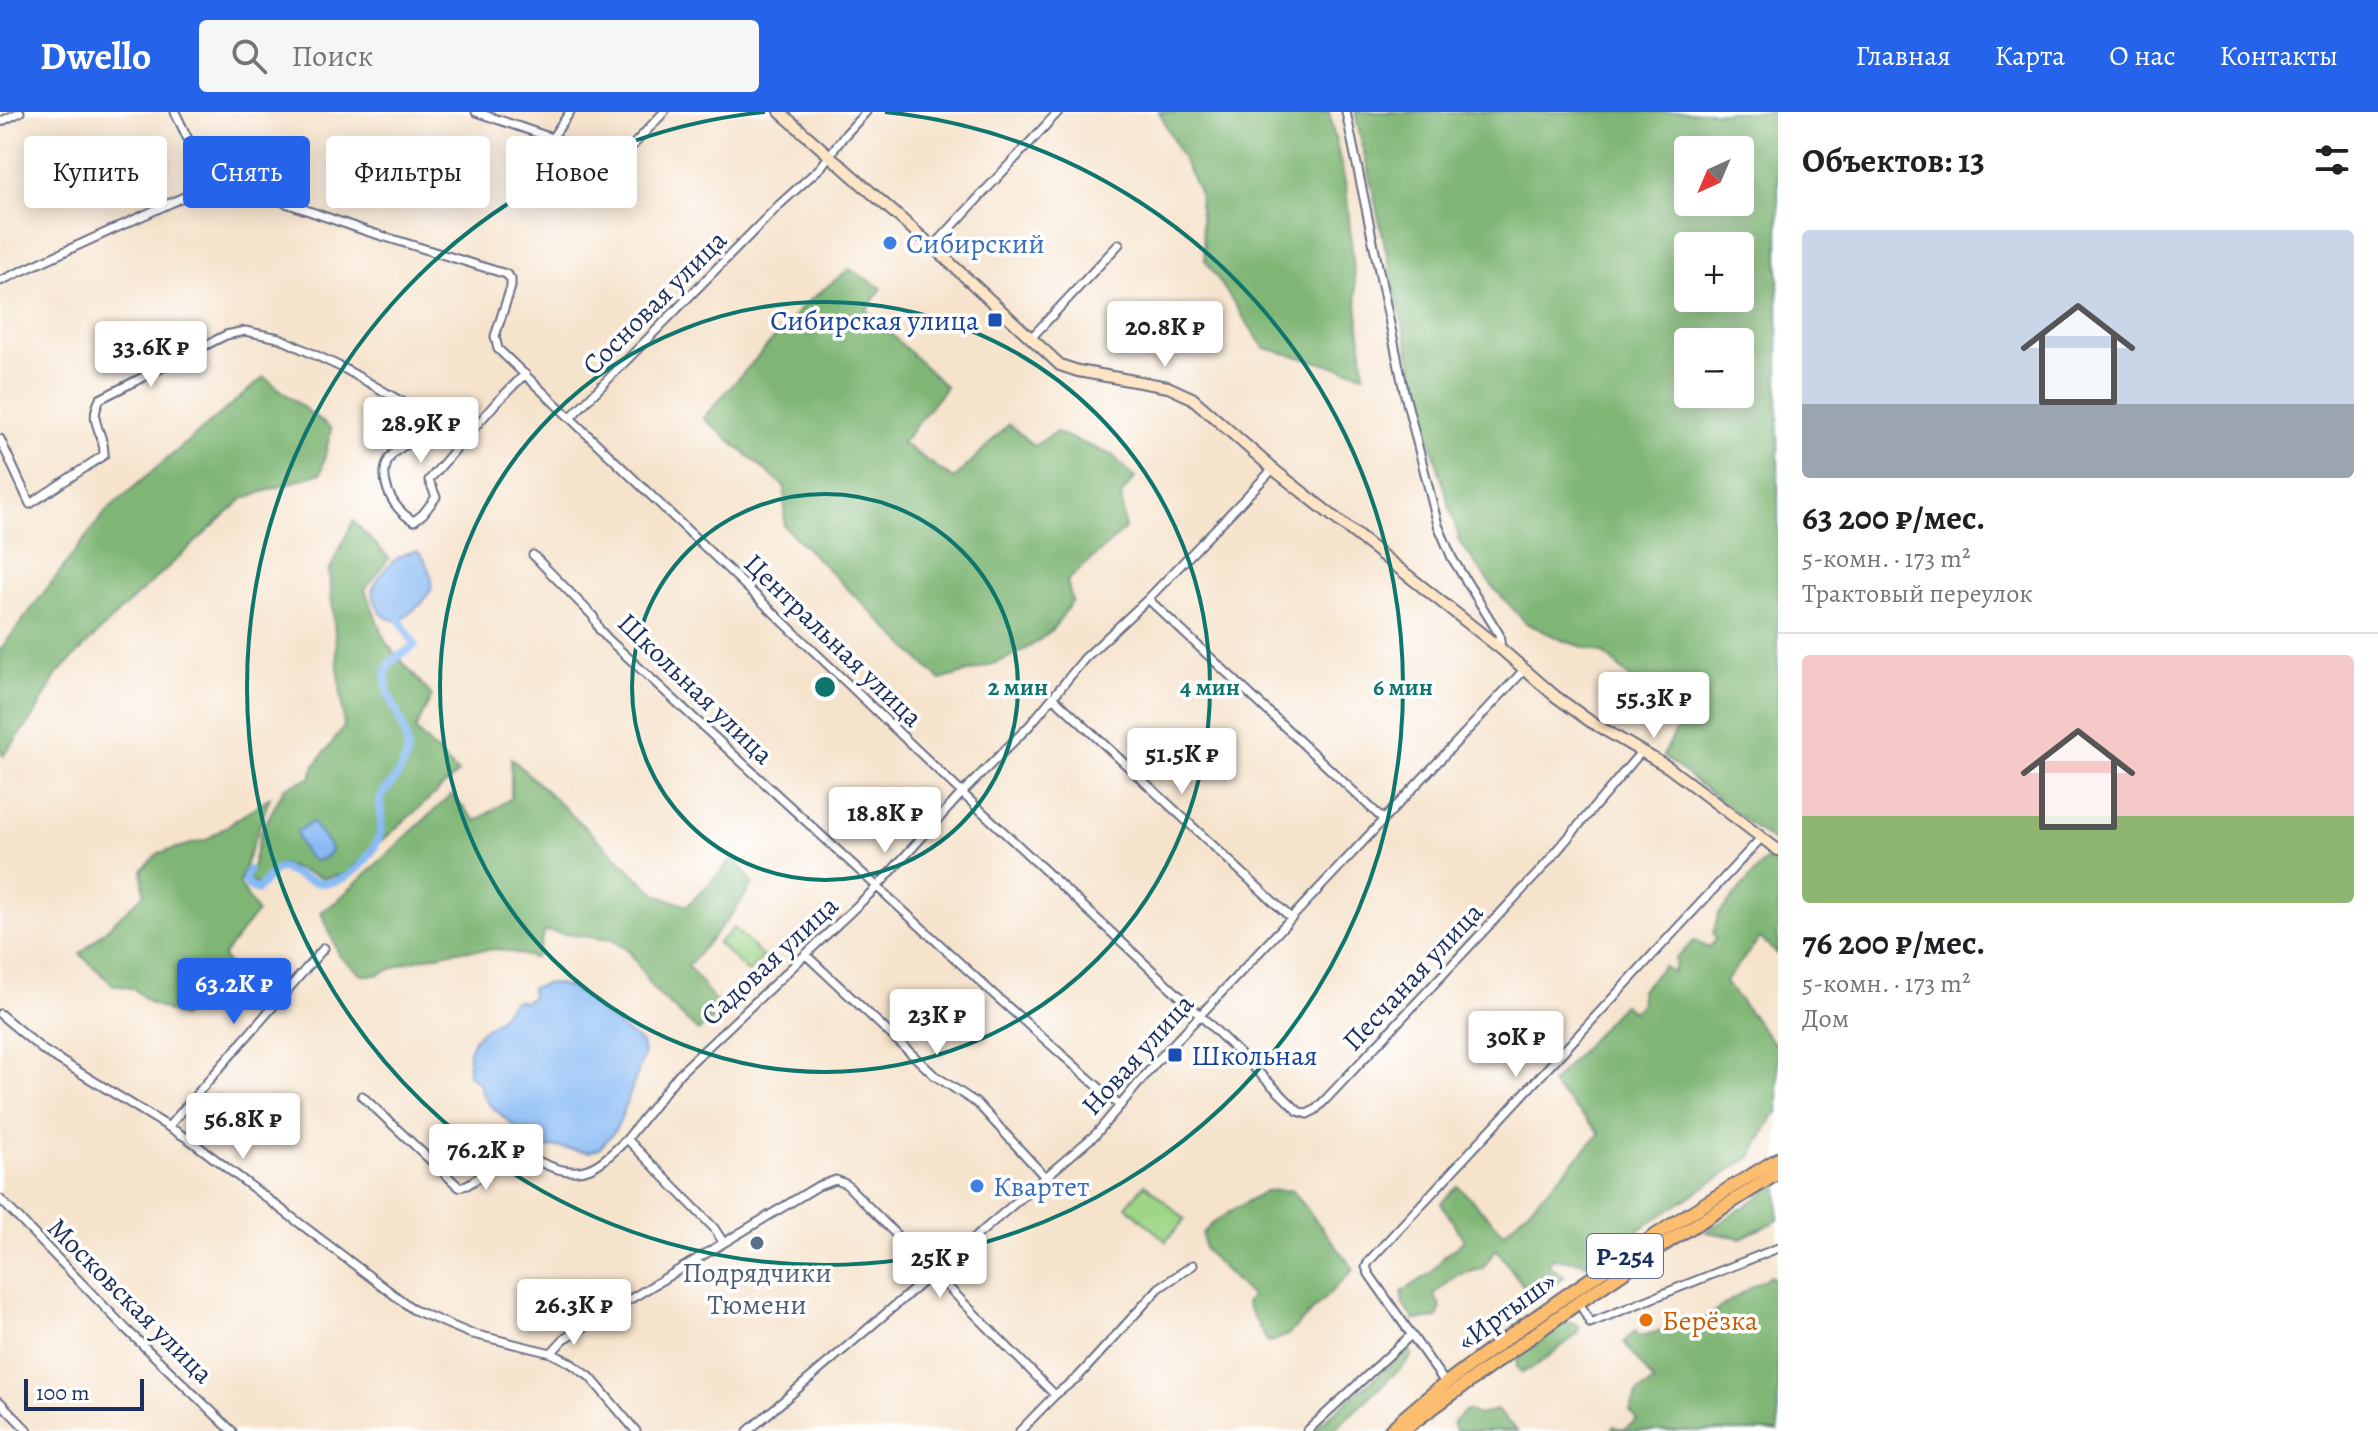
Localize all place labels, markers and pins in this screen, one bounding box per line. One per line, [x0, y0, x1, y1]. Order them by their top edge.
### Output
place label: Сибирский [906, 225, 1045, 263]
marker: Сибирский [881, 234, 899, 252]
pin: 20.8K ₽ [1091, 301, 1239, 369]
place label: Сибирская улица [770, 302, 979, 340]
marker: Сибирская улица [986, 311, 1004, 329]
pin: 33.6K ₽ [77, 321, 225, 389]
pin: 28.9K ₽ [347, 397, 495, 465]
pin: 55.3K ₽ [1580, 672, 1728, 740]
centre of rings [811, 673, 839, 701]
pin: 51.5K ₽ [1108, 728, 1256, 796]
pin: 18.8K ₽ [811, 787, 959, 855]
pin: 63.2K ₽ [160, 958, 308, 1026]
pin: 23K ₽ [881, 989, 993, 1057]
pin: 30K ₽ [1460, 1011, 1572, 1079]
place label: Школьная [1191, 1037, 1318, 1075]
marker: Школьная [1166, 1046, 1184, 1064]
pin: 56.8K ₽ [169, 1093, 317, 1161]
pin: 76.2K ₽ [412, 1124, 560, 1192]
place label: Квартет [993, 1168, 1089, 1206]
marker: Квартет [968, 1177, 986, 1195]
pin: 25K ₽ [884, 1232, 996, 1300]
marker: Подрядчики Тюмени [748, 1234, 766, 1252]
place label: Подрядчики Тюмени [682, 1254, 832, 1324]
pin: 26.3K ₽ [500, 1279, 648, 1347]
place label: Берёзка [1662, 1302, 1758, 1340]
marker: Берёзка [1637, 1311, 1655, 1329]

